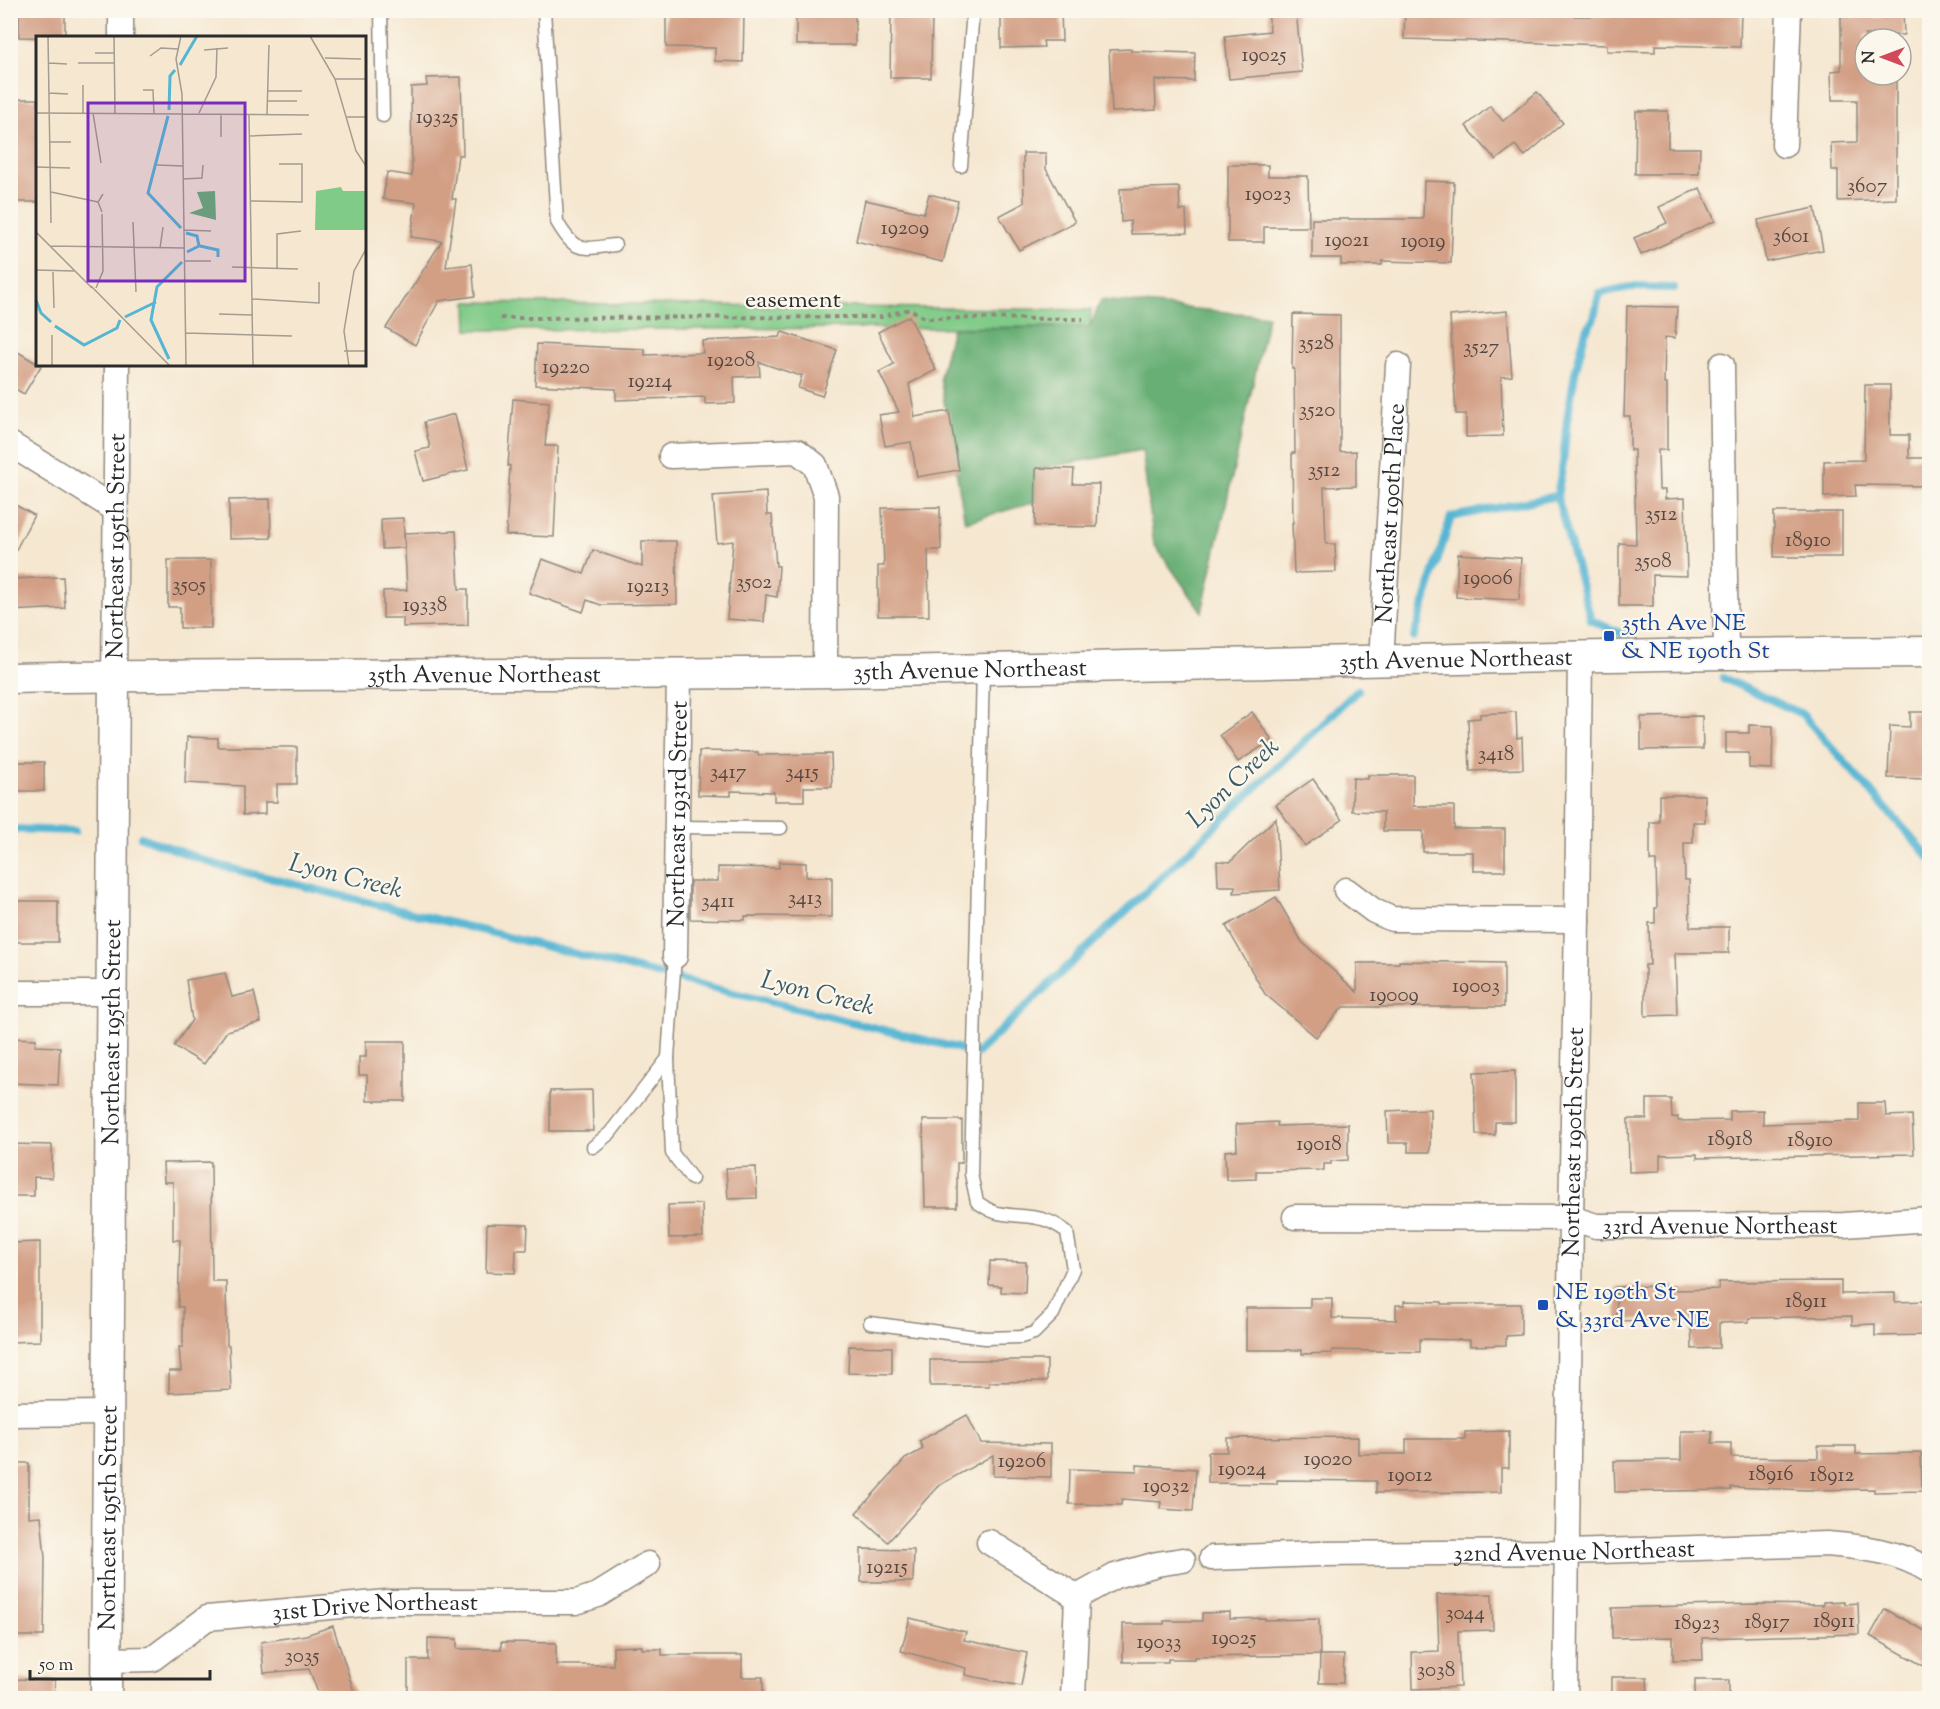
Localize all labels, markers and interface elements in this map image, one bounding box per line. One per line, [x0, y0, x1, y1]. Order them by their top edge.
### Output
north arrow [1853, 27, 1913, 87]
inset map [36, 36, 366, 366]
house number: 19025 [1241, 41, 1287, 71]
text: N [1859, 50, 1882, 63]
house number: 19325 [416, 103, 458, 133]
house number: 3607 [1847, 172, 1888, 202]
house number: 19023 [1245, 180, 1291, 210]
house number: 19209 [881, 214, 929, 244]
house number: 3601 [1773, 222, 1809, 252]
house number: 19021 [1324, 226, 1370, 256]
house number: 19019 [1400, 227, 1446, 257]
street label: easement [745, 284, 841, 318]
house number: 3528 [1298, 329, 1334, 359]
house number: 3527 [1463, 333, 1499, 363]
house number: 19208 [707, 346, 755, 376]
house number: 19220 [542, 353, 590, 383]
house number: 19214 [628, 367, 672, 397]
house number: 3520 [1299, 396, 1335, 426]
street label: Northeast 190th Place [1368, 402, 1415, 625]
street label: Northeast 195th Street [99, 433, 135, 659]
house number: 3512 [1308, 456, 1340, 486]
house number: 3512 [1645, 500, 1677, 530]
house number: 18910 [1785, 526, 1831, 556]
house number: 3508 [1634, 547, 1672, 577]
house number: 19006 [1463, 564, 1513, 594]
house number: 3502 [736, 568, 772, 598]
house number: 3505 [172, 571, 206, 601]
house number: 19213 [627, 572, 669, 602]
house number: 19338 [403, 591, 447, 621]
place label: 35th Ave NE & NE 190th St [1621, 607, 1770, 669]
marker: 35th Ave NE & NE 190th St [1602, 629, 1616, 643]
street label: 35th Avenue Northeast [1339, 642, 1573, 680]
street label: 35th Avenue Northeast [853, 652, 1087, 691]
street label: 35th Avenue Northeast [367, 659, 601, 693]
street label: Northeast 193rd Street [660, 700, 698, 928]
water label: Lyon Creek [1179, 730, 1289, 838]
house number: 3418 [1478, 740, 1514, 770]
house number: 3417 [710, 758, 747, 788]
house number: 3415 [785, 758, 819, 788]
water label: Lyon Creek [284, 845, 407, 910]
house number: 3413 [788, 884, 822, 914]
house number: 3411 [701, 887, 735, 917]
street label: Northeast 195th Street [95, 919, 131, 1145]
water label: Lyon Creek [756, 962, 879, 1027]
house number: 19003 [1452, 972, 1500, 1002]
house number: 19009 [1369, 981, 1419, 1011]
street label: Northeast 190th Street [1556, 1027, 1594, 1257]
house number: 18918 [1707, 1125, 1753, 1155]
house number: 18910 [1787, 1126, 1833, 1156]
house number: 19018 [1296, 1130, 1342, 1160]
street label: 33rd Avenue Northeast [1602, 1210, 1837, 1245]
place label: NE 190th St & 33rd Ave NE [1555, 1276, 1710, 1338]
house number: 18911 [1785, 1287, 1827, 1317]
marker: NE 190th St & 33rd Ave NE [1536, 1298, 1550, 1312]
street label: Northeast 195th Street [92, 1405, 127, 1631]
house number: 19020 [1304, 1445, 1352, 1475]
house number: 19206 [998, 1447, 1046, 1477]
house number: 19024 [1218, 1455, 1266, 1485]
house number: 18916 [1748, 1460, 1794, 1490]
house number: 19012 [1387, 1461, 1433, 1491]
house number: 18912 [1810, 1461, 1855, 1491]
house number: 19032 [1143, 1472, 1189, 1502]
street label: 32nd Avenue Northeast [1453, 1533, 1695, 1572]
house number: 19215 [866, 1553, 908, 1583]
street label: 31st Drive Northeast [271, 1586, 478, 1631]
house number: 3044 [1445, 1599, 1485, 1629]
house number: 18911 [1813, 1607, 1855, 1637]
house number: 18917 [1744, 1608, 1790, 1638]
house number: 18923 [1674, 1609, 1720, 1639]
house number: 19025 [1211, 1624, 1257, 1654]
house number: 19033 [1136, 1628, 1182, 1658]
house number: 3035 [284, 1642, 320, 1672]
scale bar [30, 1643, 210, 1681]
text: 50 m [38, 1653, 74, 1679]
house number: 3038 [1417, 1656, 1455, 1686]

